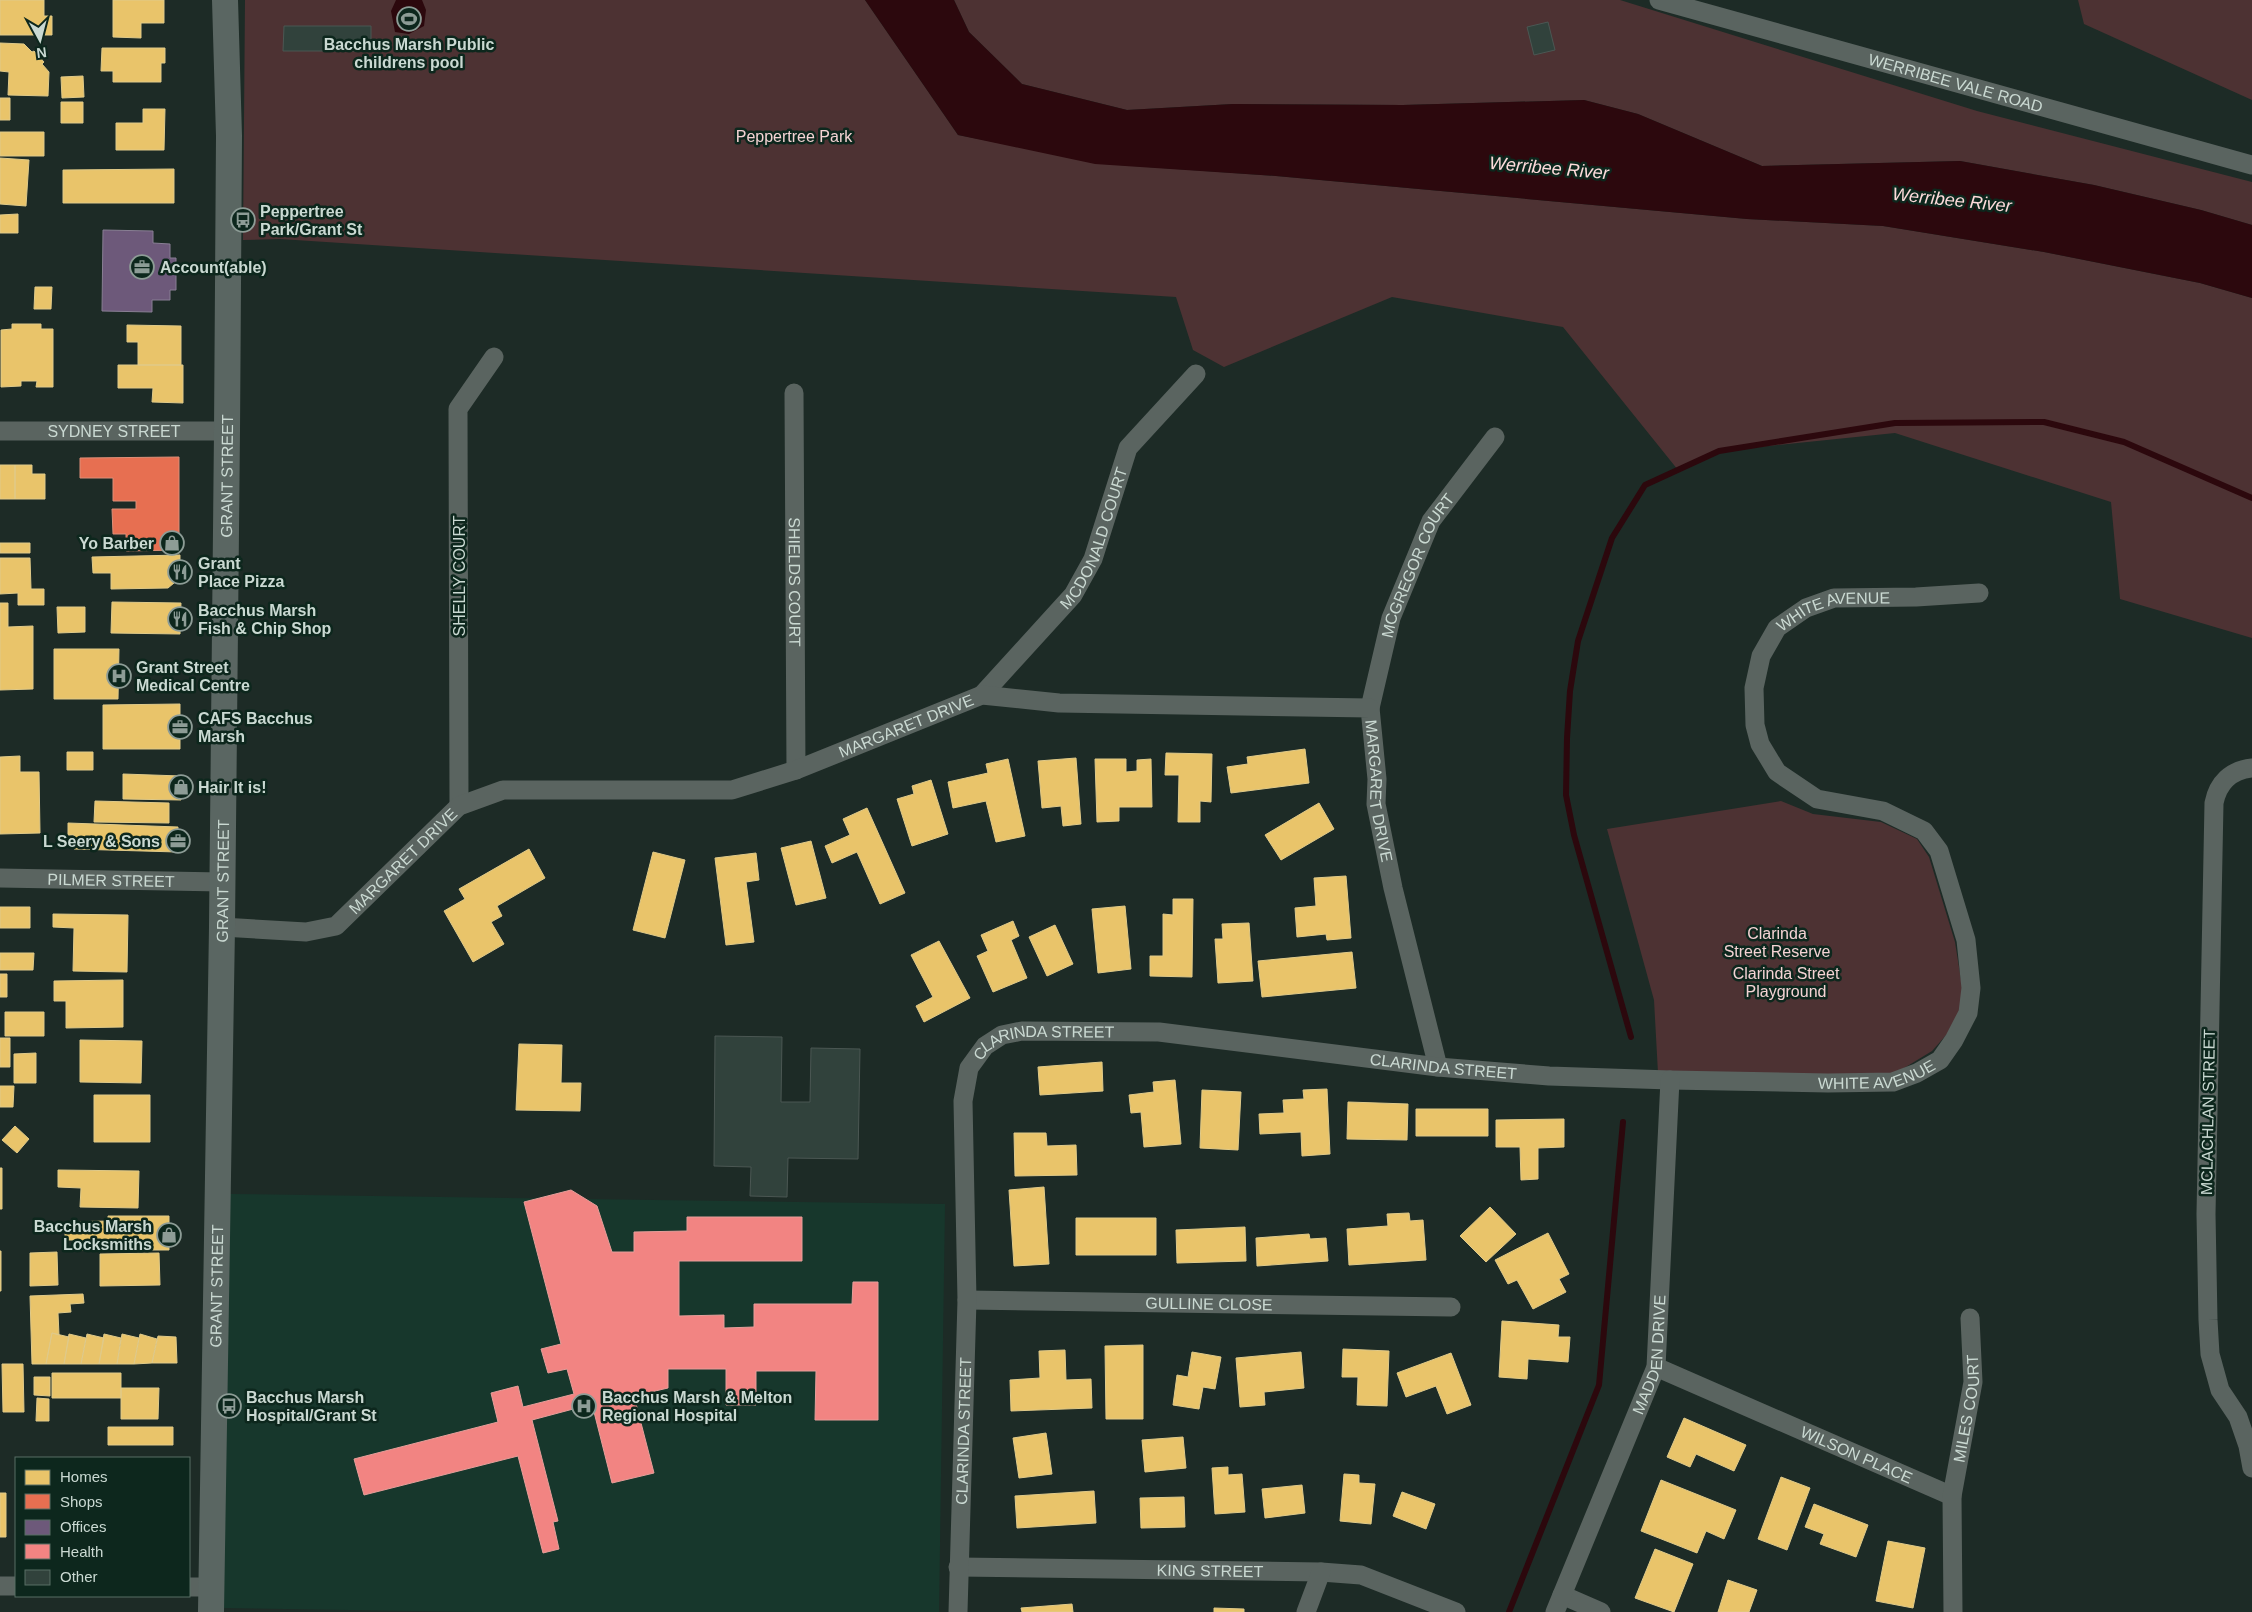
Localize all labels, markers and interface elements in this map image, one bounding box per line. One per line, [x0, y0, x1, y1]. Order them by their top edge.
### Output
sports icon: Bacchus Marsh Public childrens pool [396, 6, 422, 32]
north arrow [15, 15, 65, 65]
place label: Bacchus Marsh Public childrens pool [324, 36, 494, 71]
text: N [36, 44, 48, 61]
street label: WERRIBEE VALE ROAD [1867, 50, 2045, 115]
park label: Peppertree Park [736, 128, 853, 145]
water label: Werribee River [1489, 153, 1610, 183]
water label: Werribee River [1891, 184, 2014, 216]
place label: Peppertree Park/Grant St [260, 203, 363, 238]
bus stop icon: Peppertree Park/Grant St [230, 207, 256, 233]
office icon: Account(able) [129, 254, 155, 280]
place label: Account(able) [160, 259, 267, 276]
street label: GRANT STREET [217, 414, 236, 538]
street label: SYDNEY STREET [47, 423, 181, 440]
street label: MCDONALD COURT [1056, 465, 1130, 612]
street label: MCGREGOR COURT [1378, 490, 1457, 639]
street label: SHELLY COURT [451, 515, 468, 636]
street label: SHIELDS COURT [786, 517, 804, 647]
shop icon: Yo Barber [159, 530, 185, 556]
place label: Yo Barber [79, 535, 154, 552]
place label: Grant Place Pizza [198, 555, 284, 590]
restaurant icon: Grant Place Pizza [167, 559, 193, 585]
street label: WHITE AVENUE [1773, 589, 1890, 634]
place label: Bacchus Marsh Fish & Chip Shop [198, 602, 332, 637]
restaurant icon: Bacchus Marsh Fish & Chip Shop [167, 606, 193, 632]
place label: Grant Street Medical Centre [136, 659, 250, 694]
hospital icon: Grant Street Medical Centre [106, 663, 132, 689]
street label: MARGARET DRIVE [836, 691, 976, 760]
place label: CAFS Bacchus Marsh [198, 710, 313, 745]
office icon: CAFS Bacchus Marsh [167, 714, 193, 740]
street label: MARGARET DRIVE [1363, 719, 1396, 864]
shop icon: Hair It is! [168, 774, 194, 800]
place label: Hair It is! [198, 779, 266, 796]
street label: MARGARET DRIVE [345, 805, 460, 917]
street label: GRANT STREET [213, 819, 232, 943]
office icon: L Seery & Sons [165, 828, 191, 854]
place label: L Seery & Sons [43, 833, 160, 850]
street label: PILMER STREET [47, 870, 175, 890]
park label: Clarinda Street Reserve [1724, 925, 1830, 960]
park label: Clarinda Street Playground [1733, 965, 1840, 1000]
street label: CLARINDA STREET [969, 1022, 1115, 1063]
street label: MCLACHLAN STREET [2198, 1029, 2218, 1195]
street label: CLARINDA STREET [1369, 1050, 1518, 1082]
street label: WHITE AVENUE [1818, 1056, 1938, 1092]
place label: Bacchus Marsh Locksmiths [34, 1218, 152, 1253]
shop icon: Bacchus Marsh Locksmiths [156, 1222, 182, 1248]
street label: GRANT STREET [207, 1224, 226, 1348]
street label: GULLINE CLOSE [1145, 1294, 1273, 1313]
street label: MADDEN DRIVE [1629, 1294, 1668, 1417]
street label: MILES COURT [1950, 1354, 1982, 1464]
street label: CLARINDA STREET [953, 1357, 974, 1505]
place label: Bacchus Marsh Hospital/Grant St [246, 1389, 377, 1424]
place label: Bacchus Marsh & Melton Regional Hospital [602, 1389, 792, 1424]
bus stop icon: Bacchus Marsh Hospital/Grant St [216, 1393, 242, 1419]
hospital icon: Bacchus Marsh & Melton Regional Hospital [571, 1393, 597, 1419]
street label: WILSON PLACE [1798, 1423, 1915, 1486]
legend [15, 1457, 190, 1597]
text: Homes [60, 1468, 108, 1485]
text: Shops [60, 1493, 103, 1510]
text: Offices [60, 1518, 106, 1535]
text: Health [60, 1543, 103, 1560]
street label: KING STREET [1156, 1561, 1264, 1580]
text: Other [60, 1568, 98, 1585]

